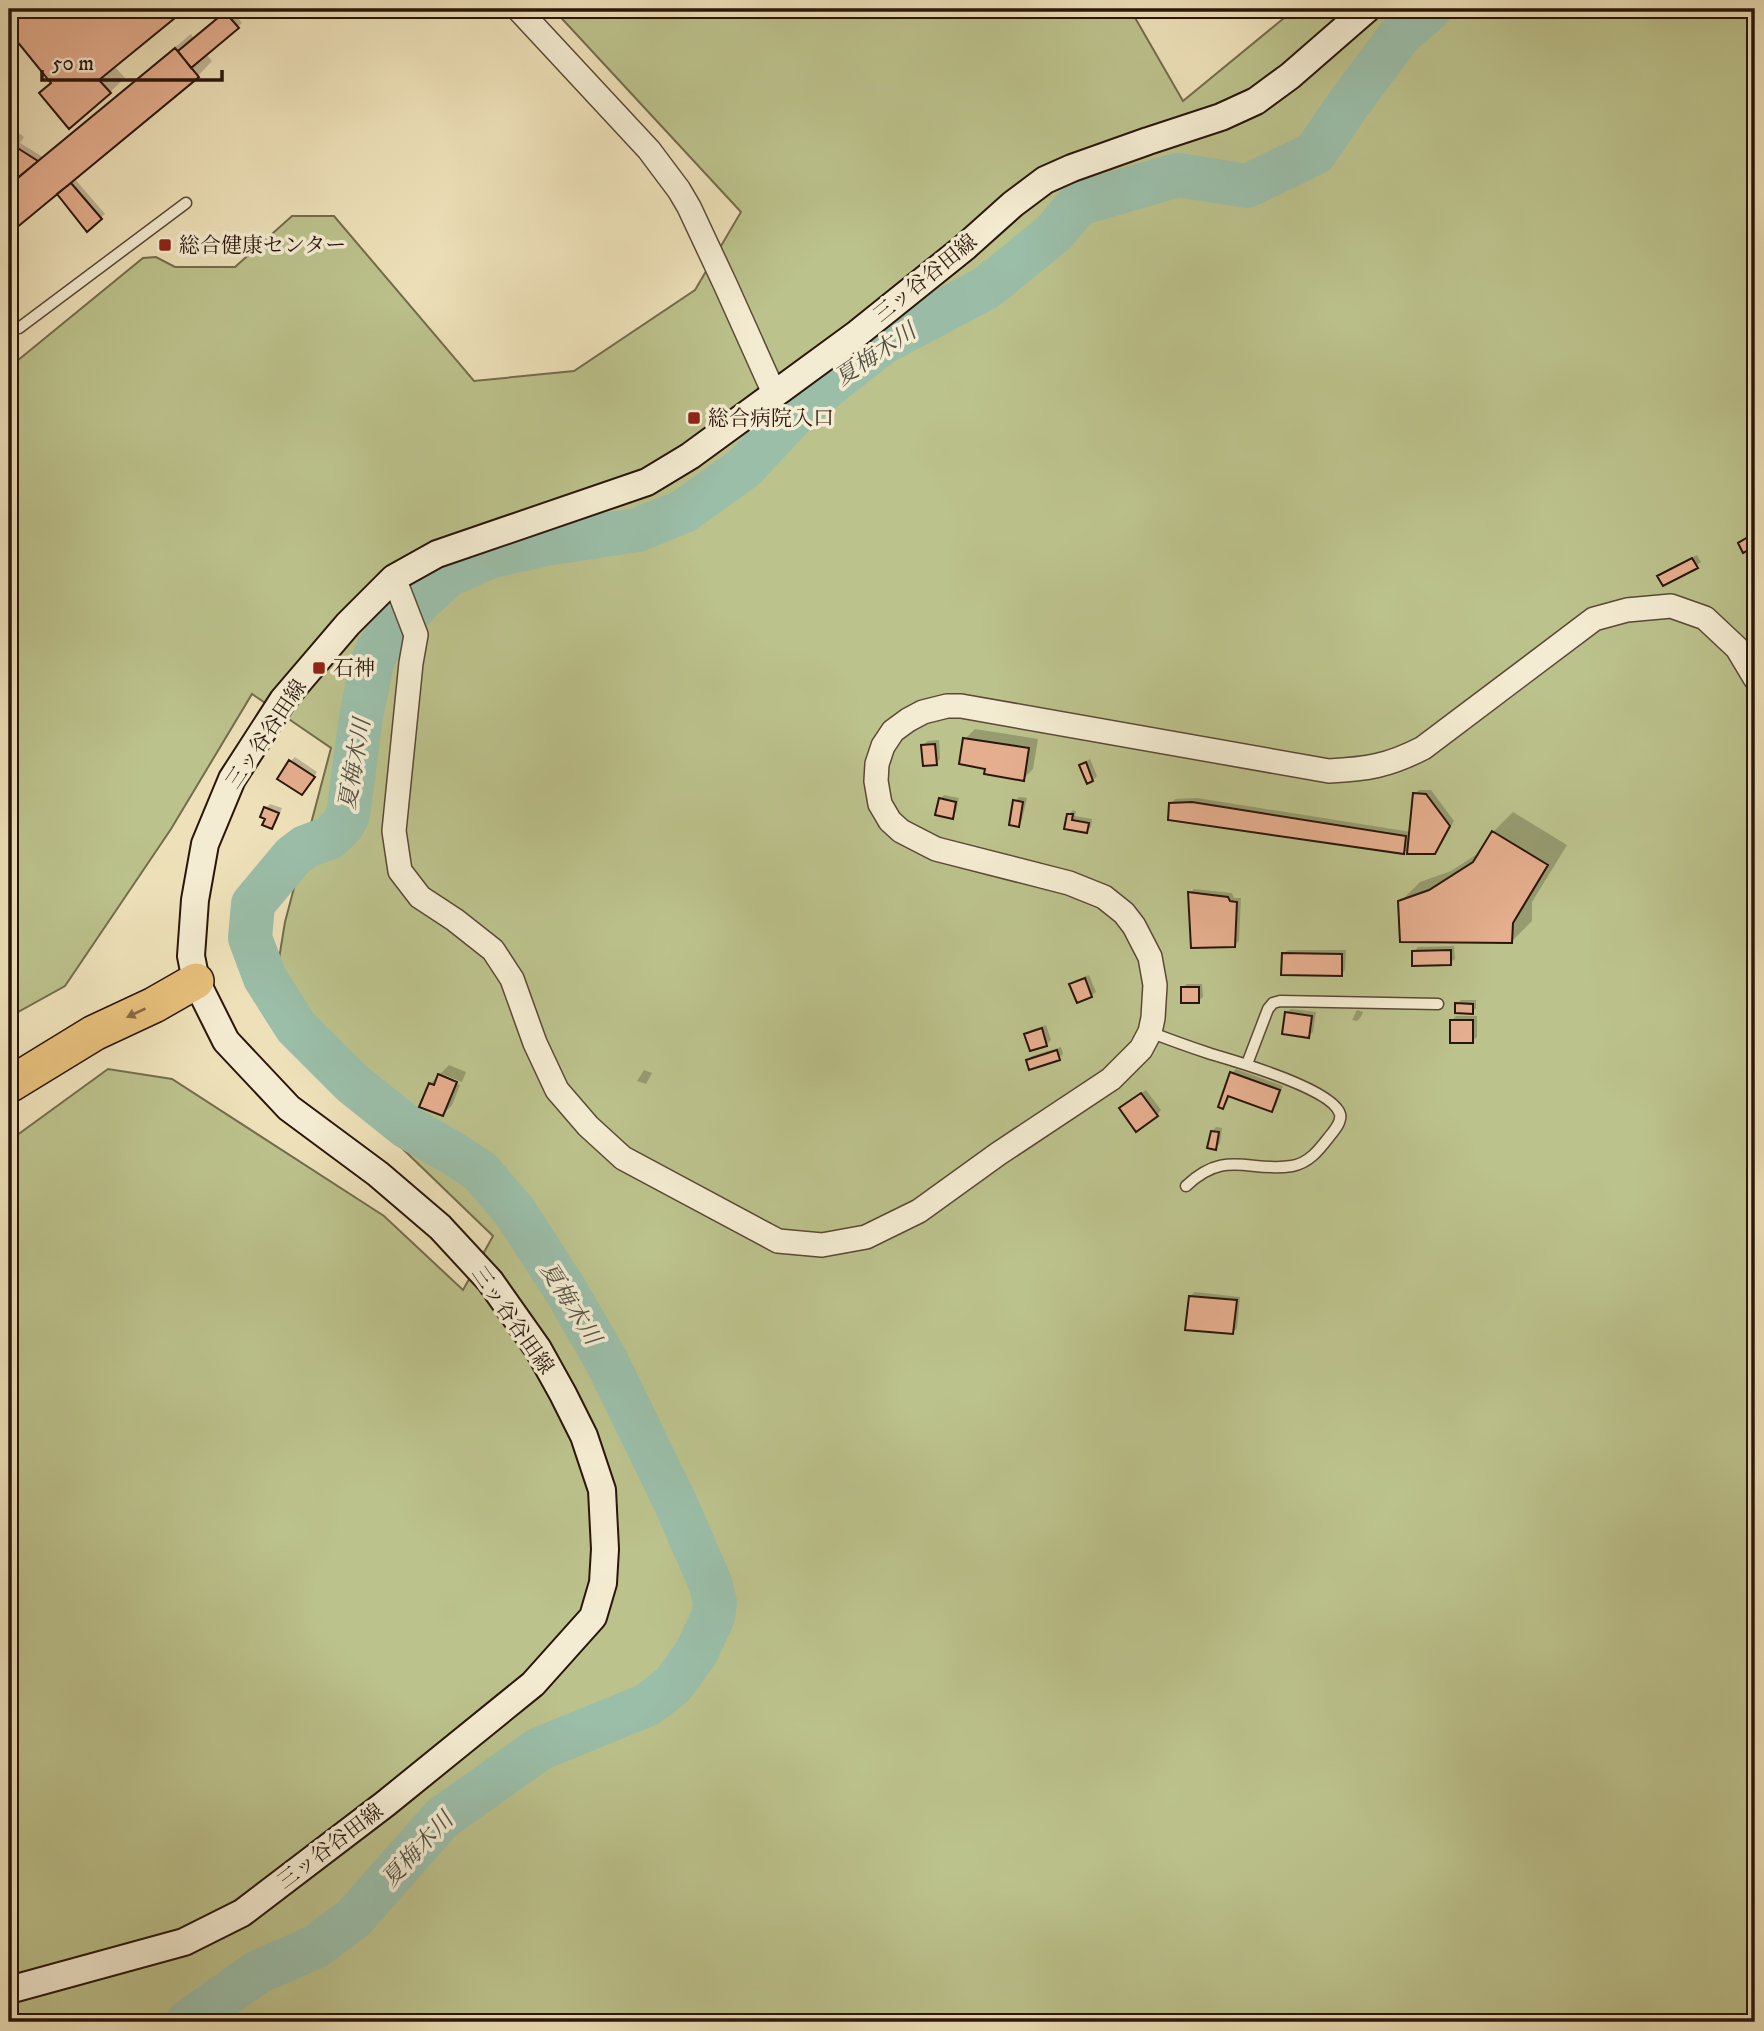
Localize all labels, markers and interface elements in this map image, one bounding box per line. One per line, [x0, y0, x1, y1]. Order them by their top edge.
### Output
scale bar [42, 38, 222, 82]
text: 50 m [52, 51, 94, 77]
street label: 三ッ谷谷田線 [868, 229, 983, 329]
place label: 総合健康センター [179, 233, 346, 259]
marker: 総合健康センター [157, 237, 173, 253]
water label: 夏梅木川 [830, 316, 925, 393]
place label: 総合病院入口 [708, 406, 834, 432]
marker: 総合病院入口 [686, 410, 702, 426]
place label: 石神 [333, 656, 375, 682]
marker: 石神 [311, 660, 327, 676]
street label: 三ッ谷谷田線 [221, 675, 313, 794]
water label: 夏梅木川 [333, 713, 378, 812]
one-way arrow [126, 1007, 146, 1019]
water label: 夏梅木川 [533, 1257, 608, 1353]
street label: 三ッ谷谷田線 [465, 1262, 559, 1380]
street label: 三ッ谷谷田線 [272, 1799, 389, 1895]
water label: 夏梅木川 [376, 1804, 462, 1894]

